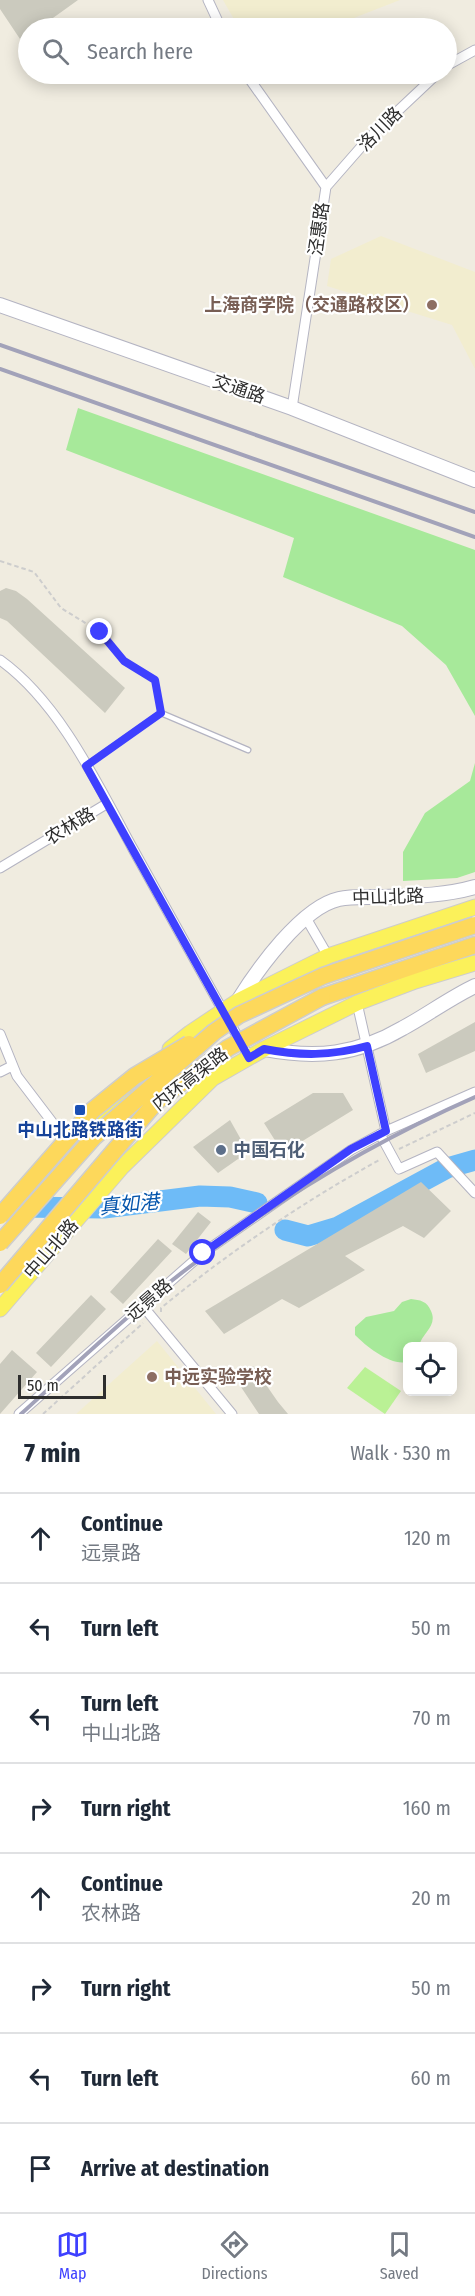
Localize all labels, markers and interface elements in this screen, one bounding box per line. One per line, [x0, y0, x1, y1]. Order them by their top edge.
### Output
search box [18, 18, 457, 84]
icon: search [39, 35, 72, 68]
text: Search here [87, 38, 193, 65]
street label: 洛川路 [353, 102, 407, 156]
street label: 泾惠路 [304, 201, 334, 257]
place label: 上海商学院（交通路校区） [204, 294, 420, 316]
marker: 上海商学院（交通路校区） [425, 298, 439, 312]
street label: 交通路 [210, 370, 268, 408]
route end [86, 618, 112, 644]
street label: 农林路 [41, 803, 99, 849]
street label: 中山北路 [352, 885, 424, 909]
street label: 内环高架路 [148, 1043, 232, 1115]
marker: 中山北路铁路街 [73, 1103, 87, 1117]
place label: 中山北路铁路街 [17, 1119, 143, 1141]
place label: 中国石化 [233, 1139, 305, 1161]
marker: 中国石化 [214, 1143, 228, 1157]
water label: 真如港 [98, 1189, 163, 1219]
street label: 中山北路 [19, 1215, 83, 1283]
route start [189, 1239, 215, 1265]
street label: 远景路 [121, 1274, 177, 1326]
map controls [403, 1342, 457, 1396]
button: locate [403, 1342, 457, 1396]
place label: 中远实验学校 [164, 1366, 272, 1388]
marker: 中远实验学校 [145, 1370, 159, 1384]
scale bar [18, 1372, 106, 1400]
text: 50 m [27, 1376, 59, 1395]
text: 7 min [24, 1438, 81, 1469]
text: Walk · 530 m [350, 1441, 451, 1465]
text: Continue [81, 1510, 163, 1537]
icon: ahead [24, 1522, 57, 1555]
text: 120 m [404, 1526, 451, 1550]
text: 远景路 [81, 1541, 141, 1565]
icon: left [24, 1612, 57, 1645]
text: Turn left [81, 1615, 159, 1642]
text: 50 m [411, 1616, 451, 1640]
text: Turn left [81, 1690, 159, 1717]
icon: left [24, 1702, 57, 1735]
text: 70 m [413, 1706, 451, 1730]
text: 中山北路 [81, 1721, 161, 1745]
icon: right [24, 1792, 57, 1825]
text: Turn right [81, 1795, 170, 1822]
text: 160 m [403, 1796, 451, 1820]
text: Continue [81, 1870, 163, 1897]
icon: ahead [24, 1882, 57, 1915]
text: 20 m [412, 1886, 451, 1910]
text: 农林路 [81, 1901, 141, 1925]
icon: right [24, 1972, 57, 2005]
text: Turn right [81, 1975, 170, 2002]
text: 50 m [411, 1976, 451, 2000]
icon: left [24, 2062, 57, 2095]
text: Turn left [81, 2065, 159, 2092]
text: 60 m [411, 2066, 451, 2090]
icon: arrive [24, 2152, 57, 2185]
text: Arrive at destination [81, 2155, 269, 2182]
tab: Map [56, 2228, 89, 2283]
tab: Directions [201, 2228, 268, 2283]
tab: Saved [380, 2228, 419, 2283]

